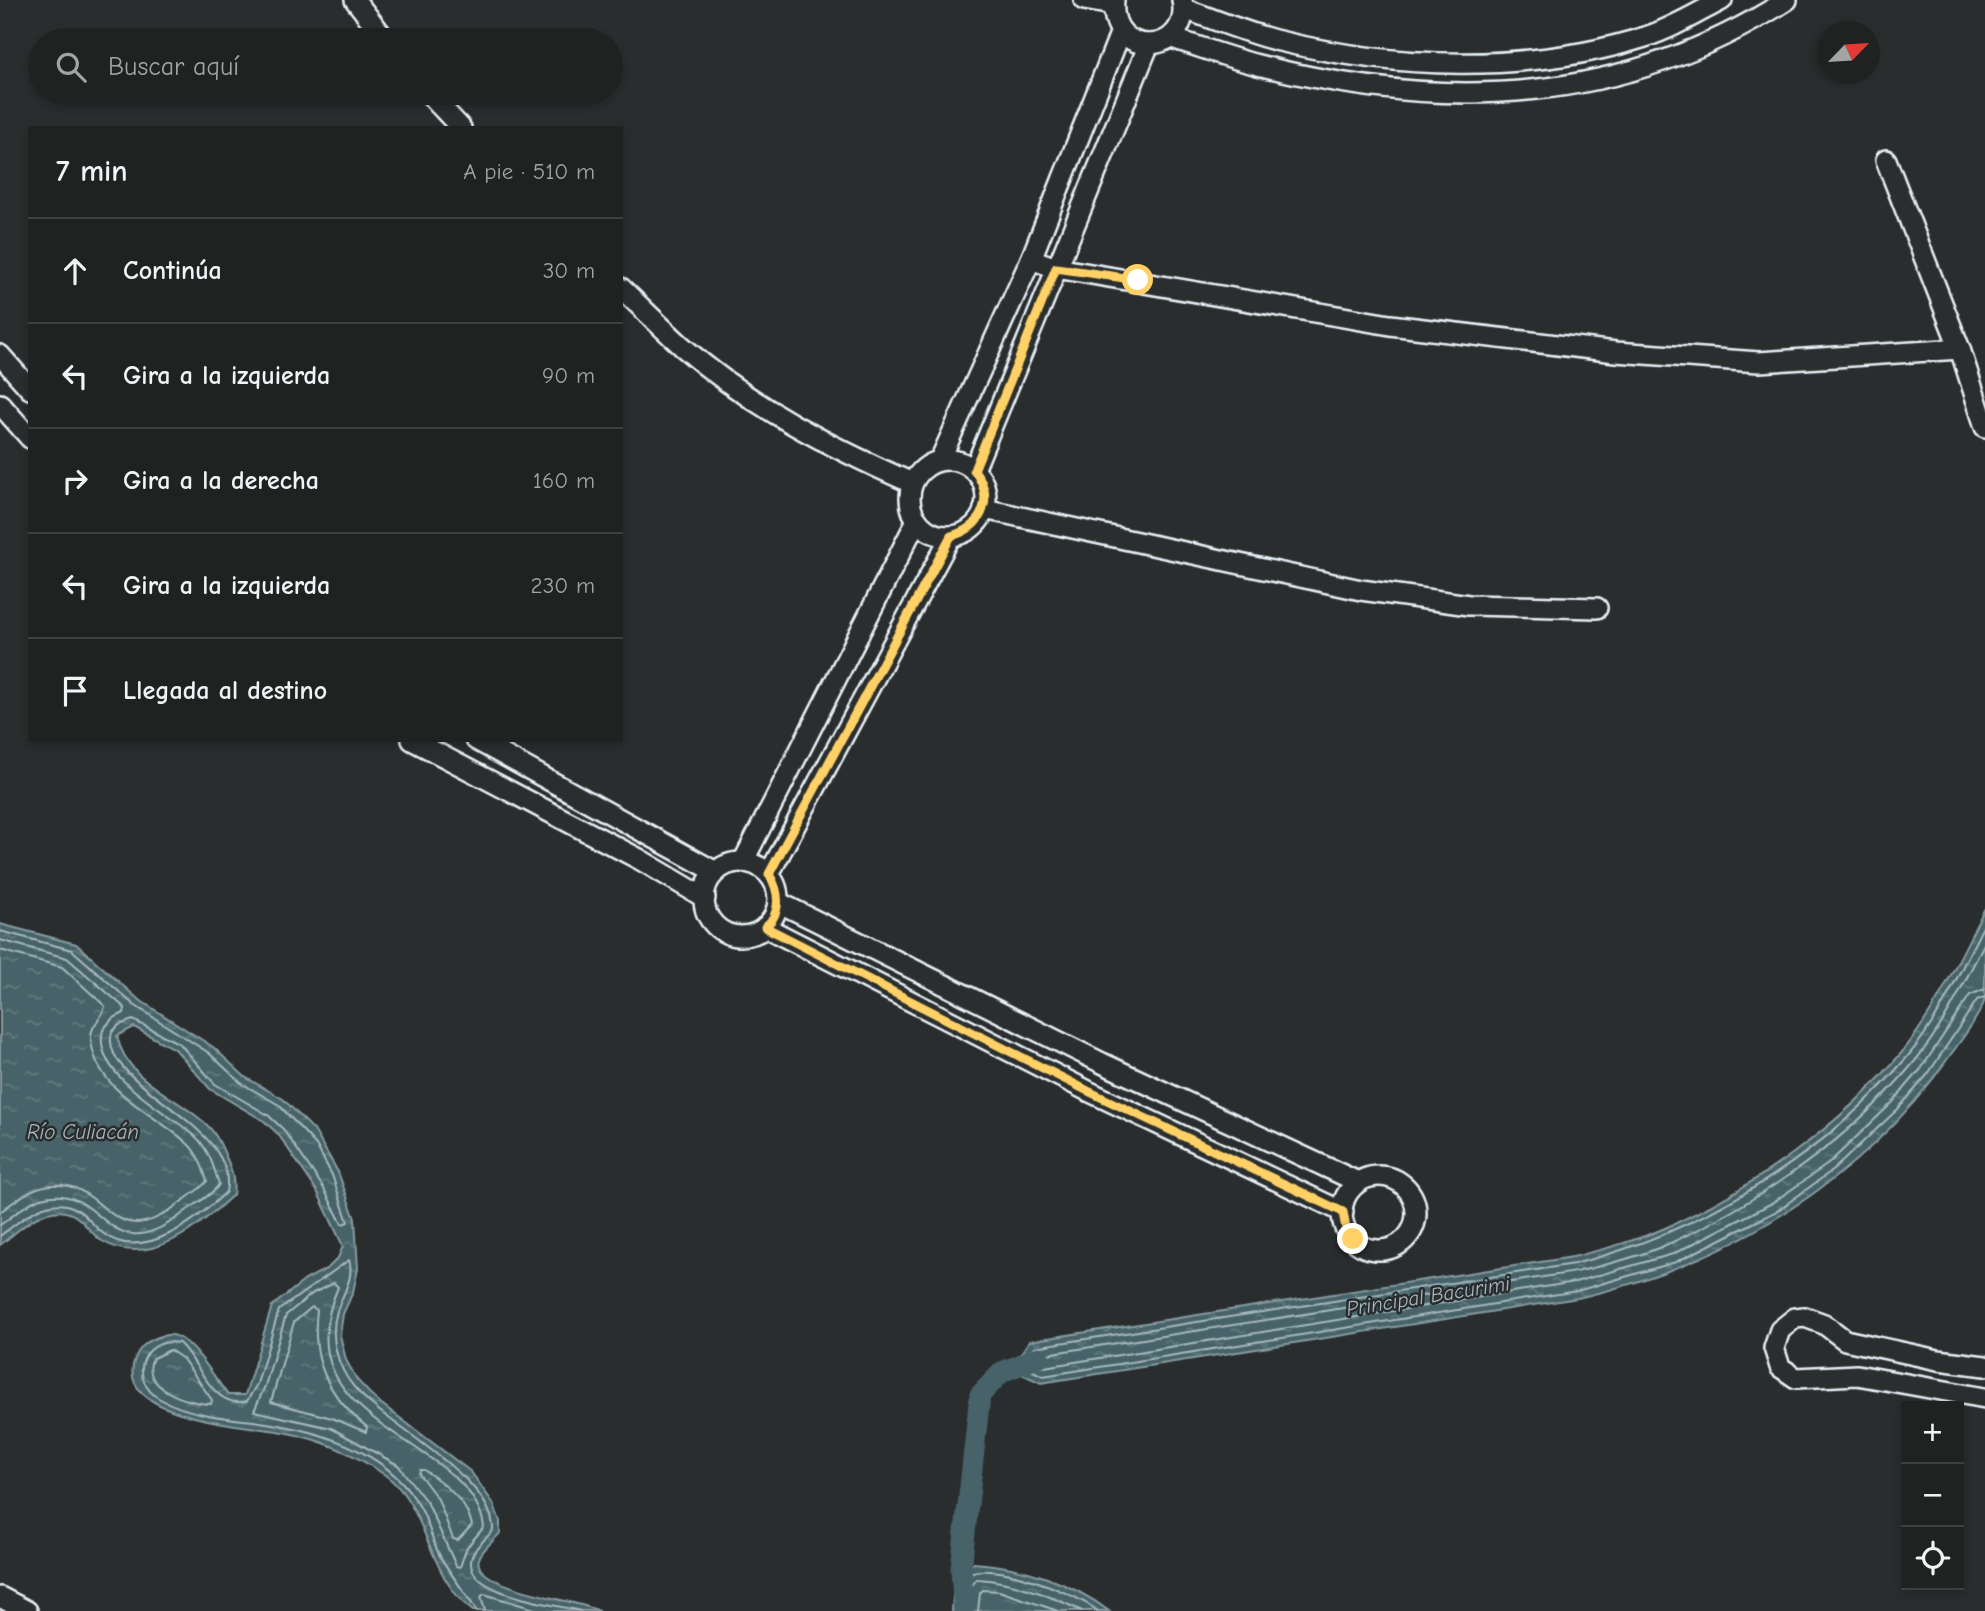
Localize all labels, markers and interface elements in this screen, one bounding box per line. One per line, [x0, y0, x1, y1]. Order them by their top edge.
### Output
north arrow [1817, 21, 1880, 84]
search box [28, 28, 623, 105]
icon: search [52, 48, 90, 86]
text: Buscar aquí [108, 52, 239, 82]
text: 7 min [56, 154, 128, 189]
text: A pie · 510 m [463, 158, 595, 185]
icon: ahead [56, 252, 94, 290]
text: Continúa [123, 256, 222, 286]
text: 30 m [543, 257, 595, 284]
route start [1122, 264, 1153, 295]
icon: left [56, 357, 94, 395]
text: Gira a la izquierda [123, 361, 330, 391]
text: 90 m [542, 362, 595, 389]
icon: right [56, 462, 94, 500]
text: Gira a la derecha [123, 466, 319, 496]
text: 160 m [533, 467, 595, 494]
icon: left [56, 567, 94, 605]
text: Gira a la izquierda [123, 571, 330, 601]
text: 230 m [531, 572, 595, 599]
icon: arrive [56, 672, 94, 710]
text: Llegada al destino [123, 676, 327, 706]
water label: Río Culiacán [27, 1120, 139, 1144]
route end [1337, 1223, 1368, 1254]
water label: Principal Bacurimi [1345, 1271, 1512, 1321]
map controls [1901, 1401, 1964, 1590]
button: + [1901, 1401, 1964, 1464]
button: − [1901, 1464, 1964, 1527]
button: locate [1901, 1527, 1964, 1590]

